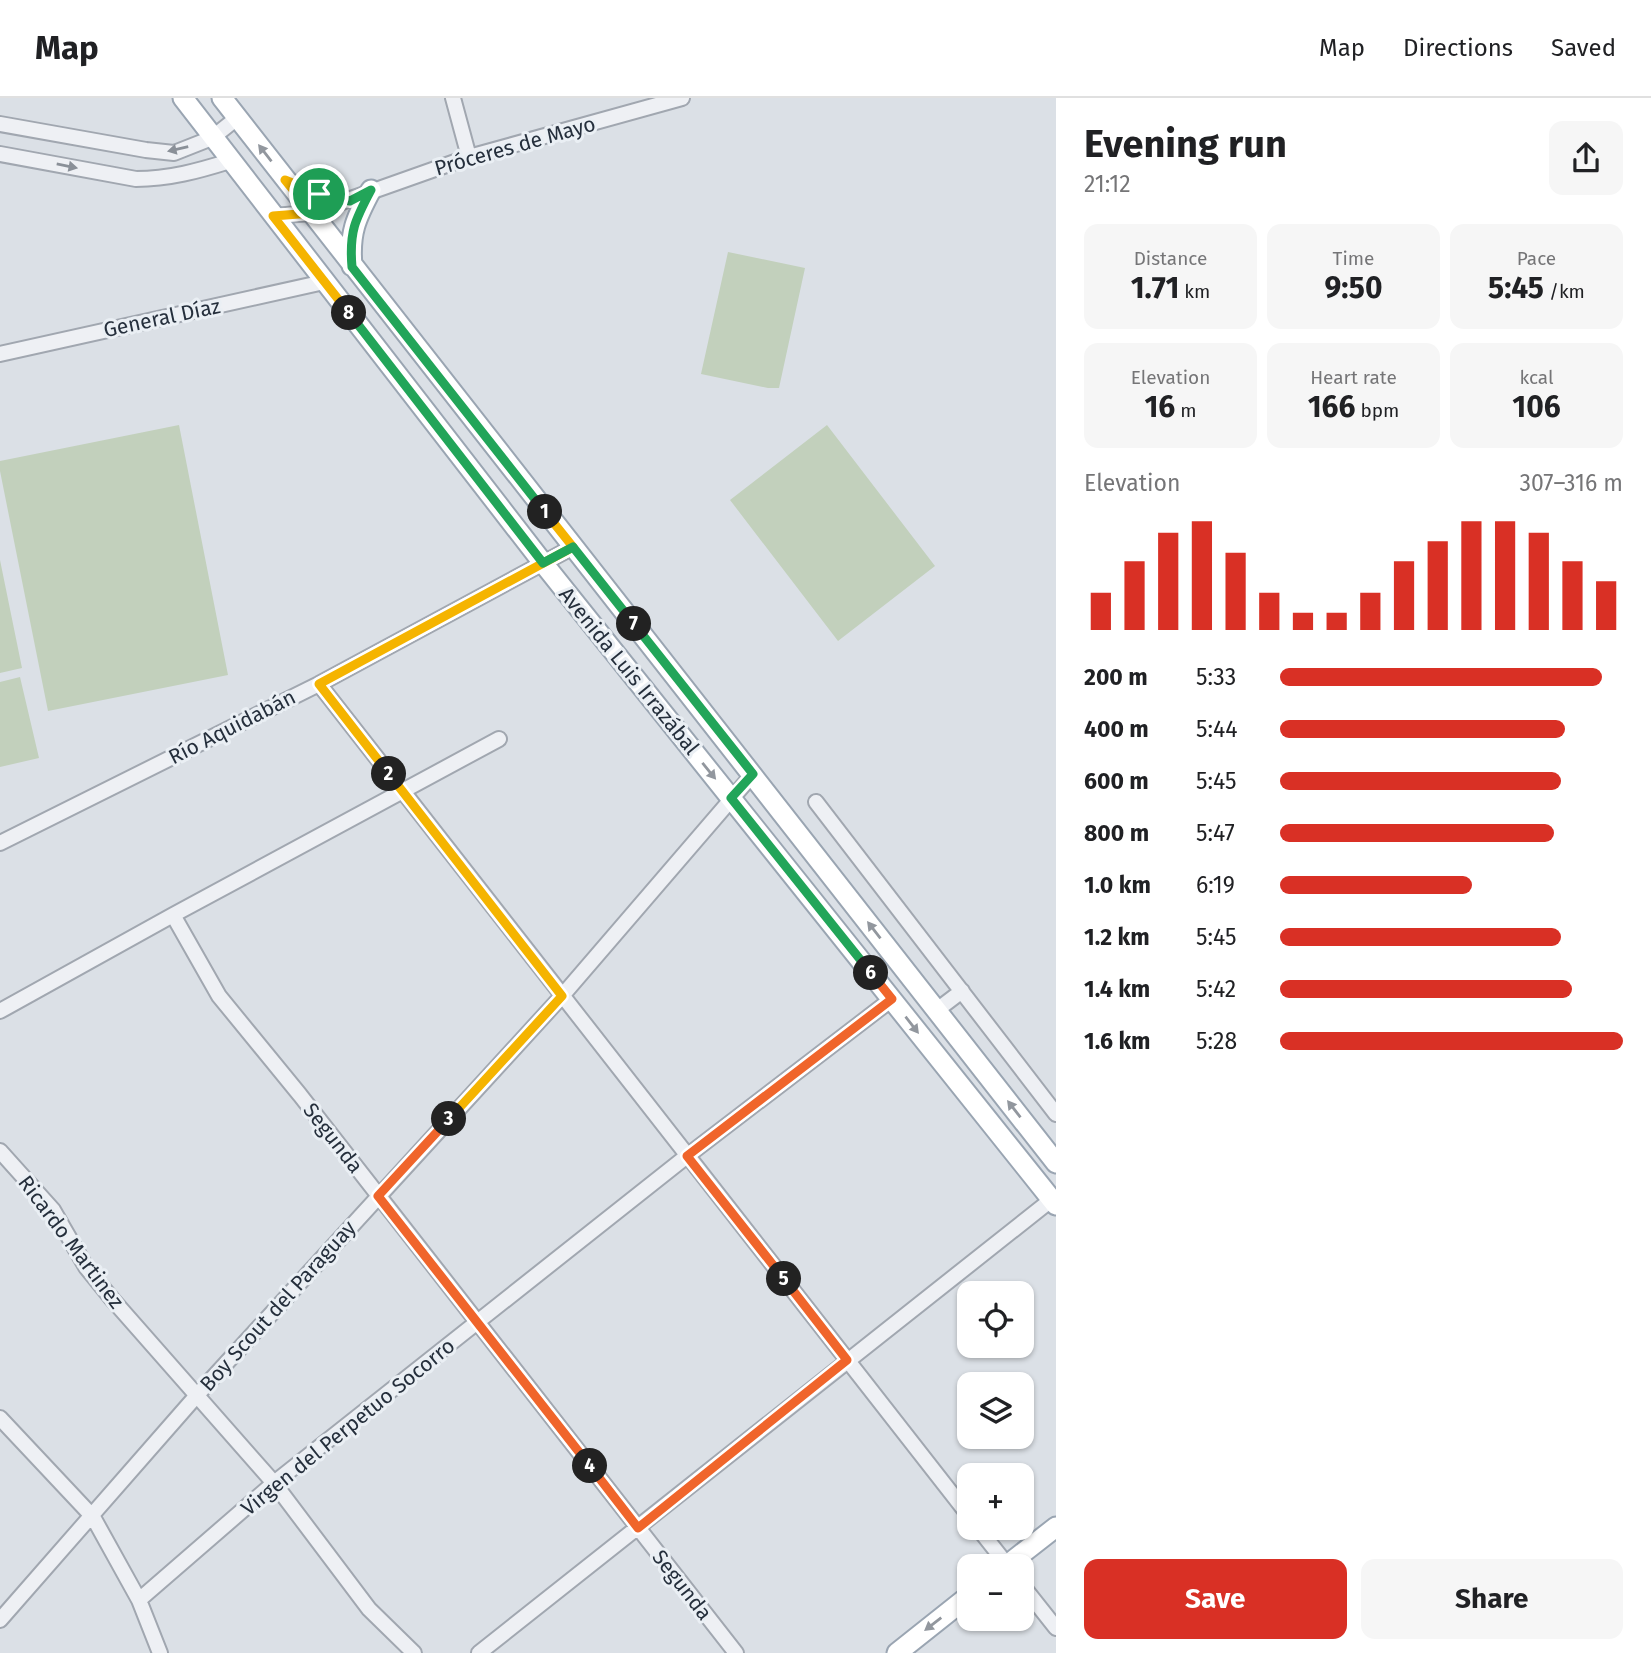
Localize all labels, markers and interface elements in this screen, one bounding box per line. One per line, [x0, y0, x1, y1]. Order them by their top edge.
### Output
text: Map [35, 28, 99, 68]
text: Map [1319, 34, 1365, 62]
text: Directions [1403, 34, 1513, 62]
text: Saved [1551, 34, 1616, 62]
street label: Próceres de Mayo [431, 111, 599, 181]
text: Evening run [1084, 121, 1287, 167]
button: share [1549, 121, 1623, 195]
one-way arrow [167, 144, 189, 155]
one-way arrow [257, 145, 272, 163]
one-way arrow [56, 161, 78, 172]
pin [289, 164, 349, 224]
text: 21:12 [1084, 170, 1131, 198]
icon: arrive [300, 175, 338, 213]
text: Distance [1134, 247, 1207, 270]
text: Time [1333, 247, 1374, 270]
text: Pace [1517, 247, 1556, 270]
text: 1.71 [1131, 270, 1179, 306]
text: 9:50 [1325, 270, 1382, 306]
text: 5:45 [1488, 270, 1544, 306]
text: km [1179, 280, 1210, 303]
text: /km [1544, 280, 1585, 303]
street label: General Díaz [101, 293, 223, 343]
pin: 8 [332, 296, 366, 330]
text: 8 [343, 301, 354, 324]
text: Elevation [1131, 366, 1210, 389]
text: Heart rate [1310, 366, 1397, 389]
text: kcal [1519, 366, 1554, 389]
text: 16 [1144, 389, 1175, 425]
text: 166 [1308, 389, 1355, 425]
text: 106 [1512, 389, 1561, 425]
text: m [1175, 399, 1197, 422]
text: bpm [1355, 399, 1399, 422]
text: Elevation [1084, 469, 1180, 497]
text: 307–316 m [1519, 469, 1623, 497]
pin: 1 [528, 494, 562, 530]
text: 1 [540, 500, 549, 523]
street label: Avenida Luis Irrazábal [553, 582, 705, 760]
pin: 7 [616, 606, 652, 642]
text: 7 [629, 612, 638, 635]
text: 200 m [1084, 663, 1148, 691]
text: 5:33 [1196, 663, 1236, 691]
street label: Río Aquidabán [164, 684, 300, 770]
text: 400 m [1084, 715, 1149, 743]
text: 5:44 [1196, 715, 1237, 743]
pin: 2 [372, 756, 406, 792]
one-way arrow [701, 761, 716, 779]
text: 2 [384, 762, 393, 785]
text: 600 m [1084, 767, 1149, 795]
text: 5:45 [1196, 767, 1236, 795]
text: 800 m [1084, 819, 1149, 847]
text: 5:47 [1196, 819, 1235, 847]
text: 1.0 km [1084, 871, 1151, 899]
text: 6:19 [1196, 871, 1235, 899]
one-way arrow [866, 921, 881, 939]
text: 1.2 km [1084, 923, 1150, 951]
text: 5:45 [1196, 923, 1236, 951]
pin: 6 [854, 956, 888, 990]
text: 6 [865, 961, 876, 984]
text: 1.4 km [1084, 975, 1150, 1003]
text: 5:42 [1196, 975, 1236, 1003]
one-way arrow [905, 1015, 920, 1033]
text: 1.6 km [1084, 1027, 1151, 1055]
text: 5:28 [1196, 1027, 1237, 1055]
street label: Segunda [297, 1098, 369, 1178]
one-way arrow [1007, 1100, 1022, 1118]
pin: 3 [432, 1102, 466, 1136]
text: 3 [444, 1107, 453, 1130]
street label: Ricardo Martinez [13, 1170, 129, 1314]
street label: Boy Scout del Paraguay [194, 1215, 362, 1397]
pin: 5 [766, 1262, 802, 1296]
text: 5 [778, 1267, 789, 1290]
map controls [957, 1281, 1034, 1631]
button: locate [957, 1281, 1034, 1358]
street label: Virgen del Perpetuo Socorro [236, 1333, 460, 1521]
button: layers [957, 1372, 1034, 1449]
pin: 4 [572, 1448, 608, 1484]
text: 4 [584, 1454, 595, 1477]
button: + [957, 1463, 1034, 1540]
street label: Segunda [646, 1545, 718, 1625]
button: − [957, 1554, 1034, 1631]
button: Save [1084, 1559, 1347, 1639]
button: Share [1361, 1559, 1623, 1639]
one-way arrow [924, 1617, 942, 1631]

